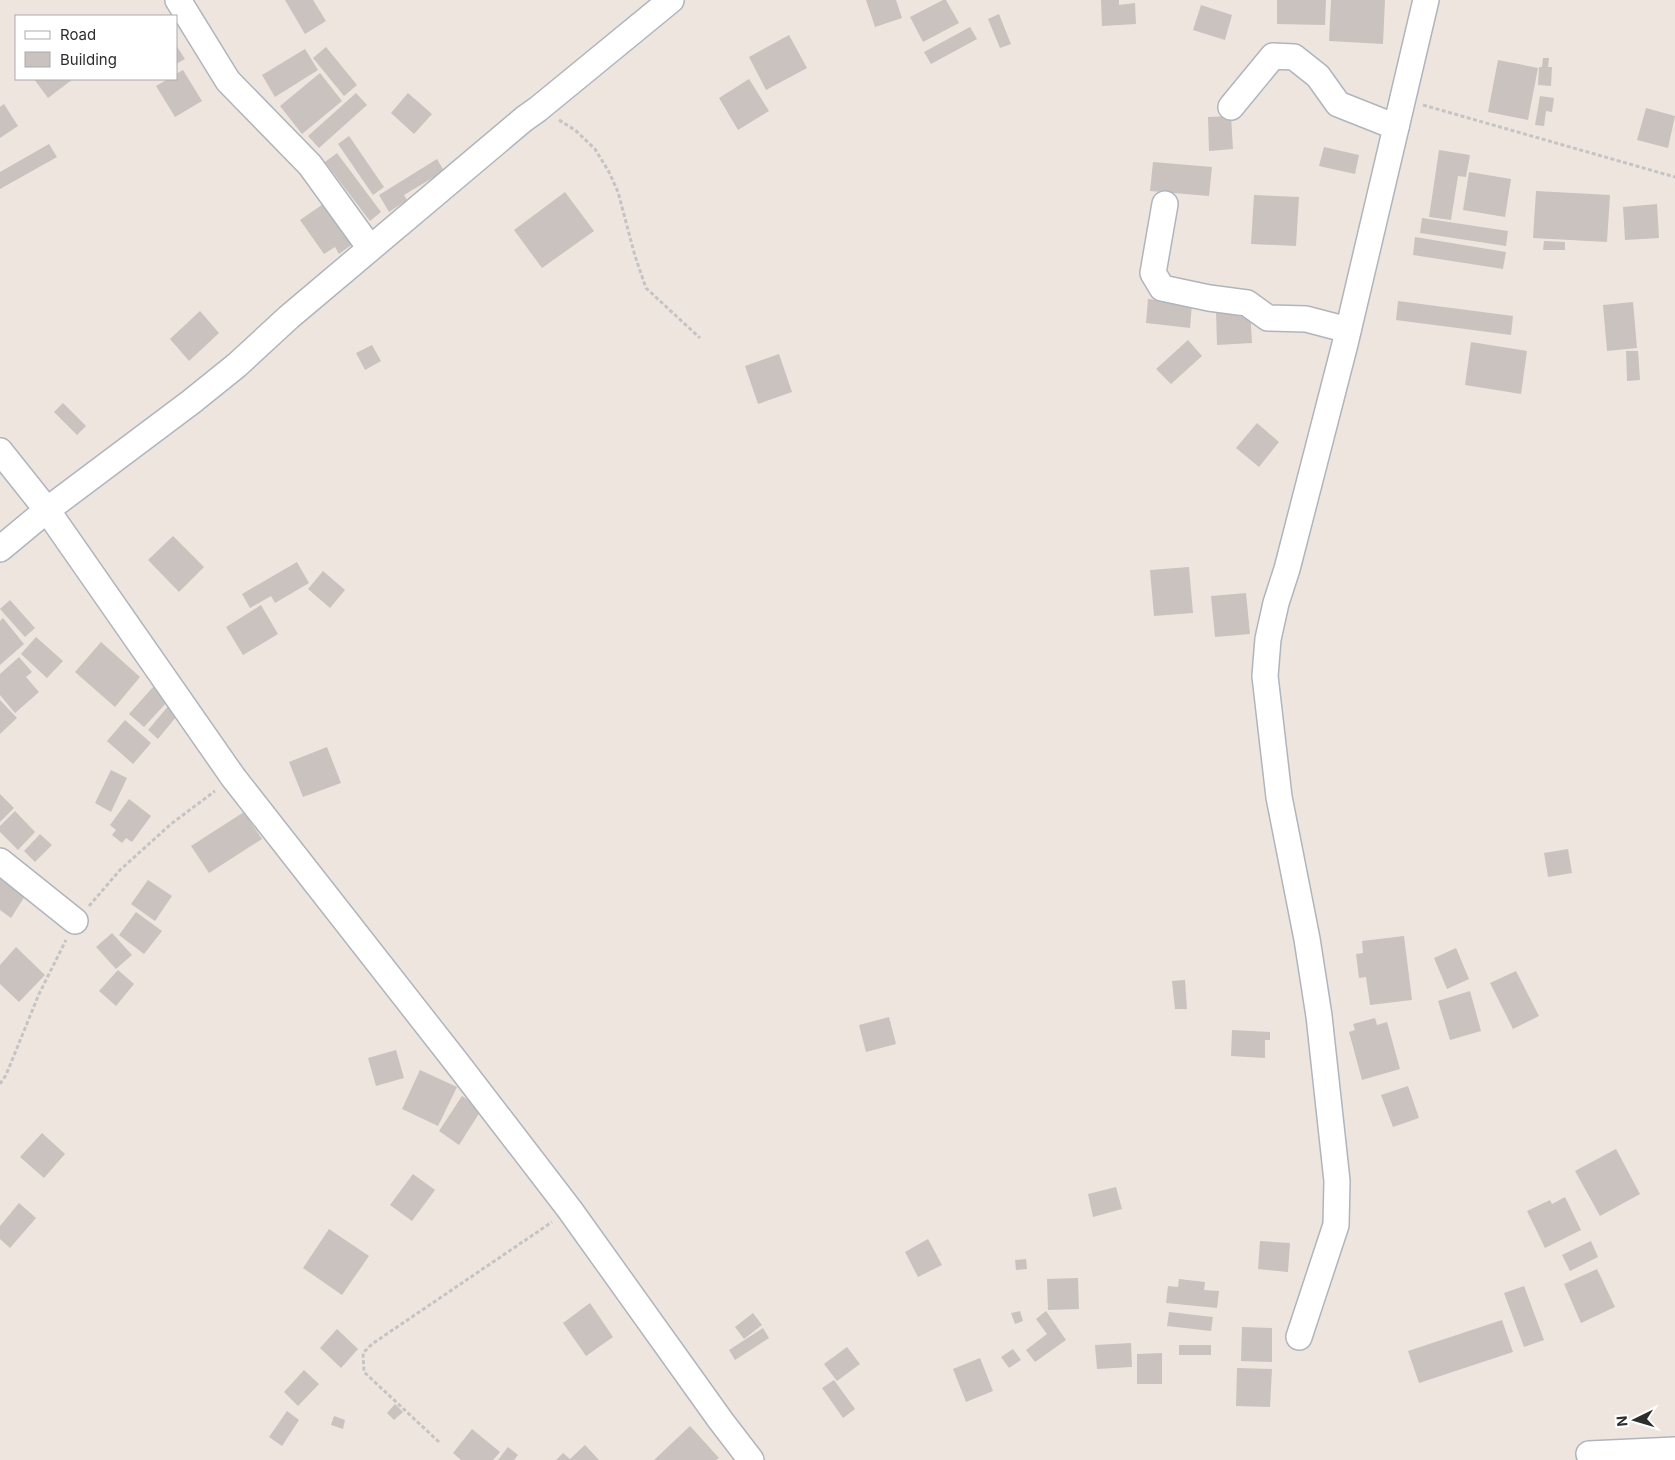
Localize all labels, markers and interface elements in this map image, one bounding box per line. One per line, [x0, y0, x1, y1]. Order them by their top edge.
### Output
legend [15, 15, 178, 80]
text: Road [60, 25, 96, 44]
text: Building [60, 50, 117, 69]
north arrow [1610, 1395, 1660, 1445]
text: N [1613, 1415, 1630, 1427]

